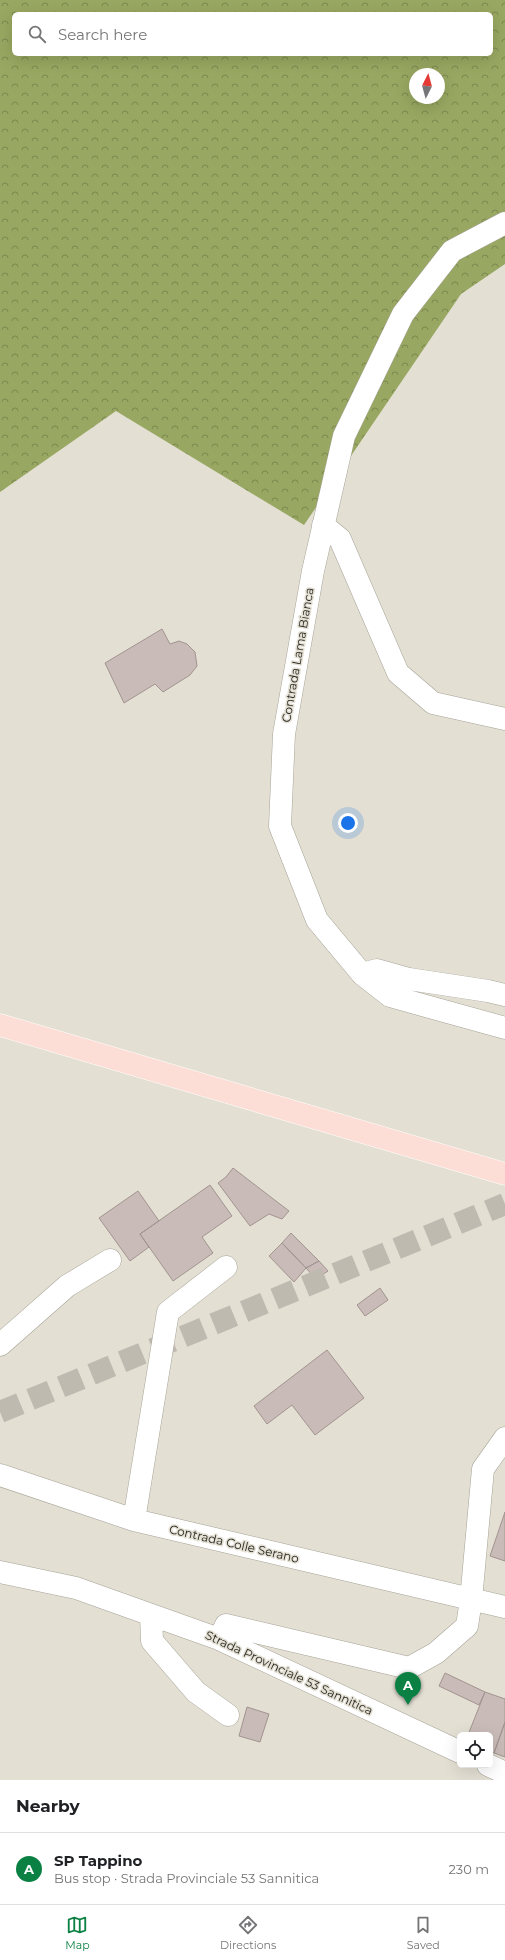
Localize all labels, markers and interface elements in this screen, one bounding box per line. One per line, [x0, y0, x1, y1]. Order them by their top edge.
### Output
search box [12, 12, 493, 56]
icon: search [26, 23, 48, 45]
text: Search here [58, 25, 147, 44]
north arrow [409, 68, 445, 104]
street label: Contrada Lama Bianca [278, 586, 317, 724]
your location [338, 813, 358, 833]
street label: Contrada Colle Serano [168, 1521, 300, 1566]
street label: Strada Provinciale 53 Sannitica [203, 1627, 375, 1718]
pin: A [395, 1672, 421, 1705]
map controls [457, 1732, 493, 1768]
button: locate [457, 1732, 493, 1768]
text: Nearby [16, 1796, 80, 1816]
text: SP Tappino [54, 1851, 142, 1870]
text: A [24, 1861, 34, 1877]
text: 230 m [448, 1861, 489, 1877]
text: Bus stop · Strada Provinciale 53 Sannitica [54, 1870, 319, 1886]
tab: Map [65, 1914, 90, 1952]
tab: Directions [220, 1914, 276, 1952]
tab: Saved [407, 1914, 440, 1952]

